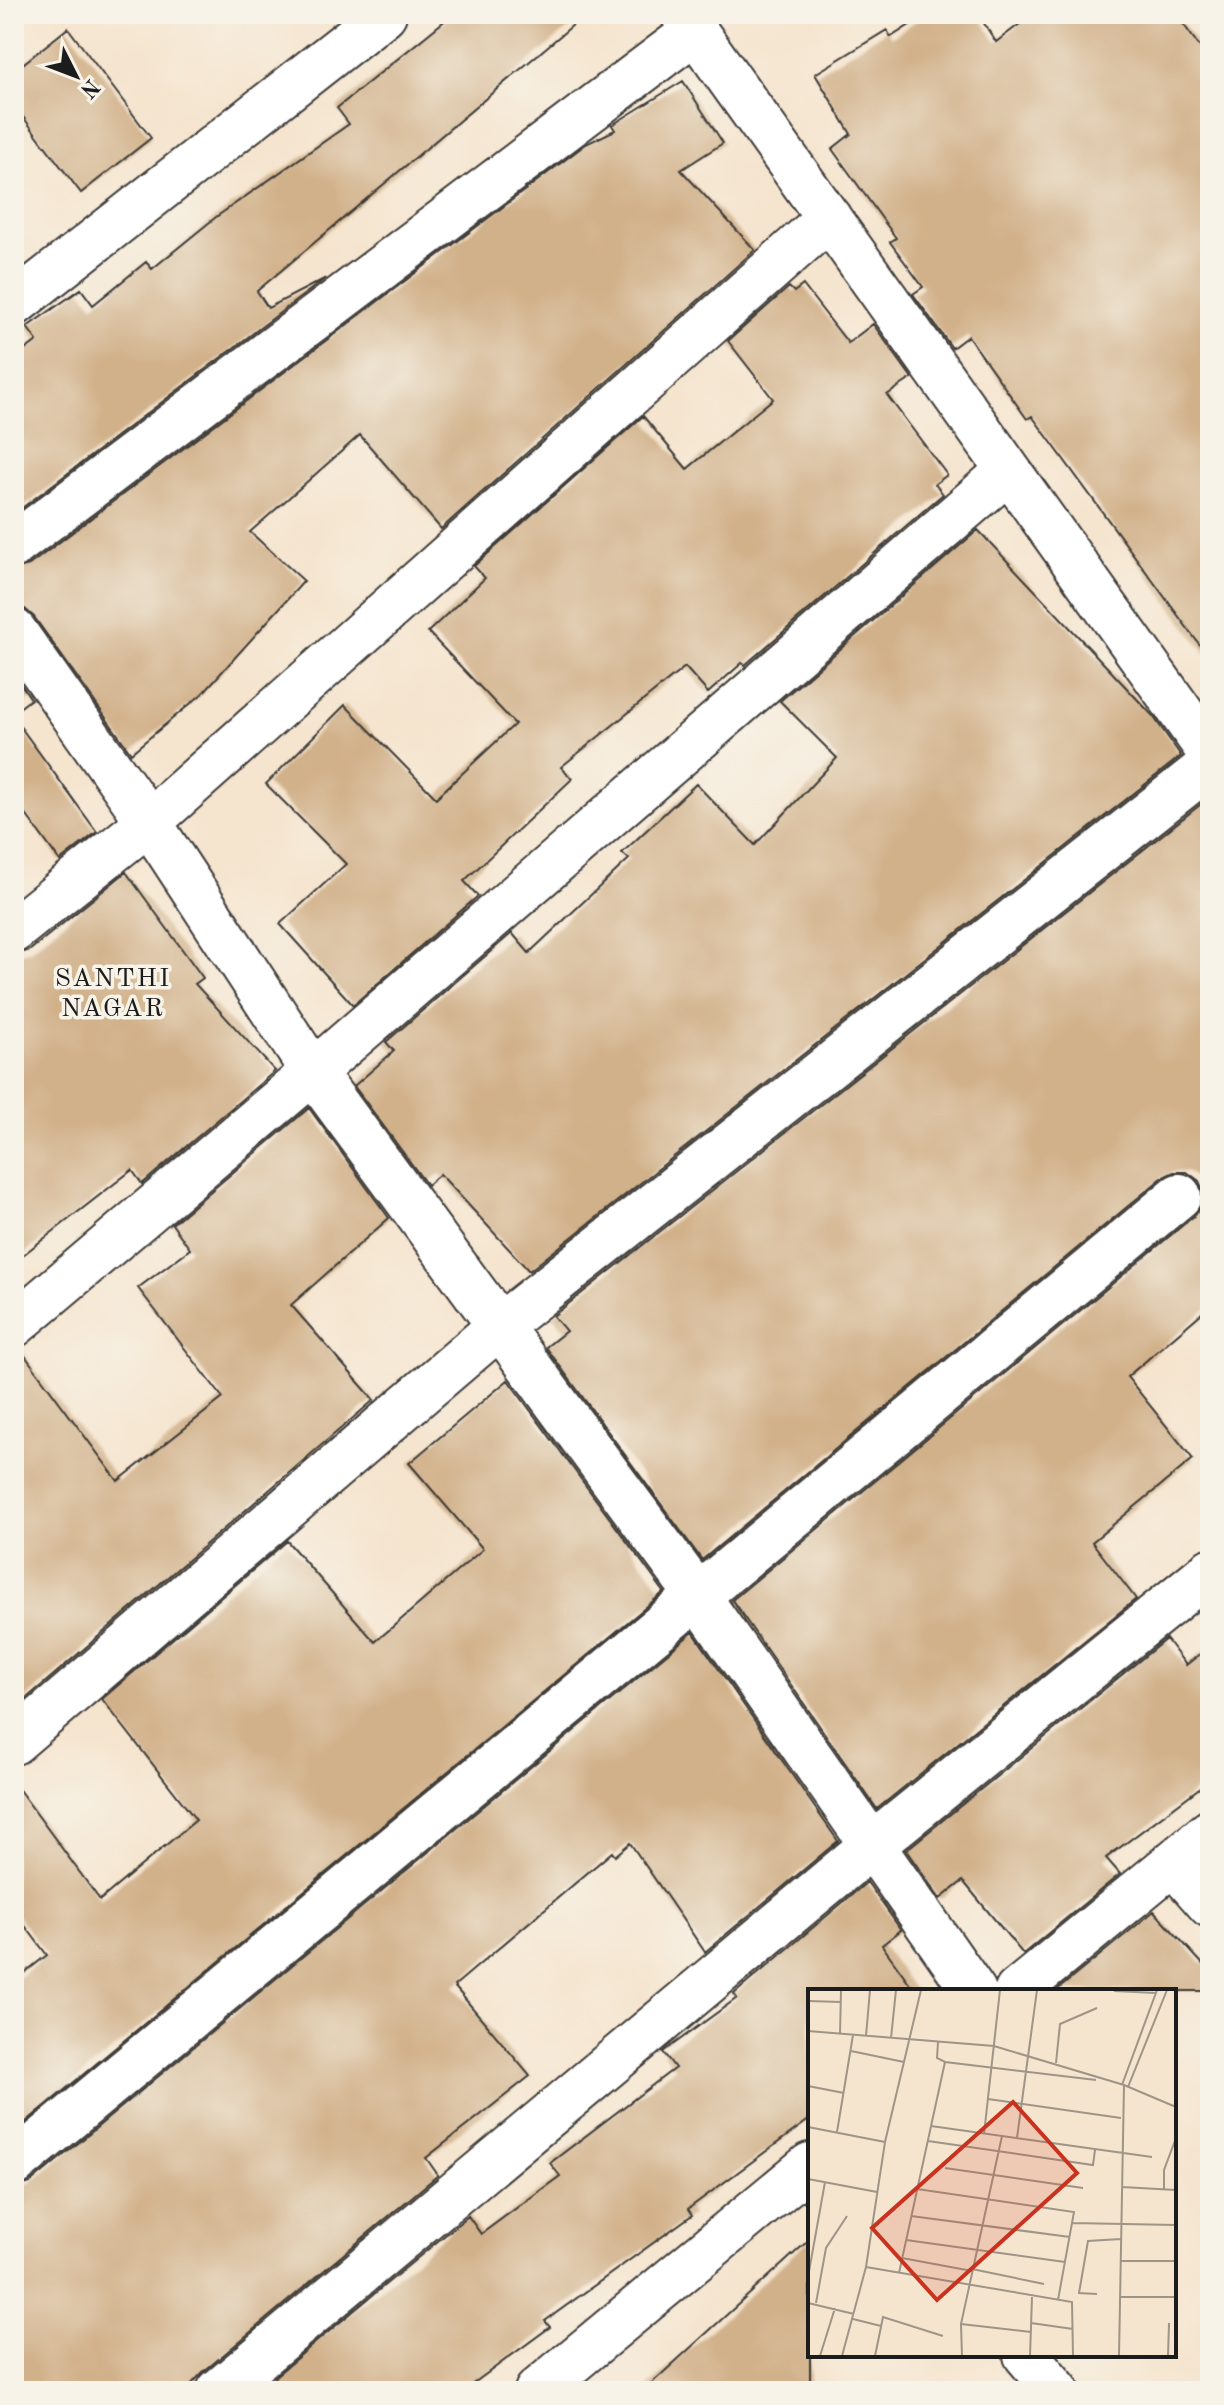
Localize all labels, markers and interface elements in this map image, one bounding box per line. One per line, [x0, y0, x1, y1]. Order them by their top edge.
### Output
north arrow [36, 36, 116, 116]
text: N [75, 74, 103, 102]
district label: SANTHI NAGAR [55, 966, 171, 1022]
inset map [808, 1989, 1176, 2357]

